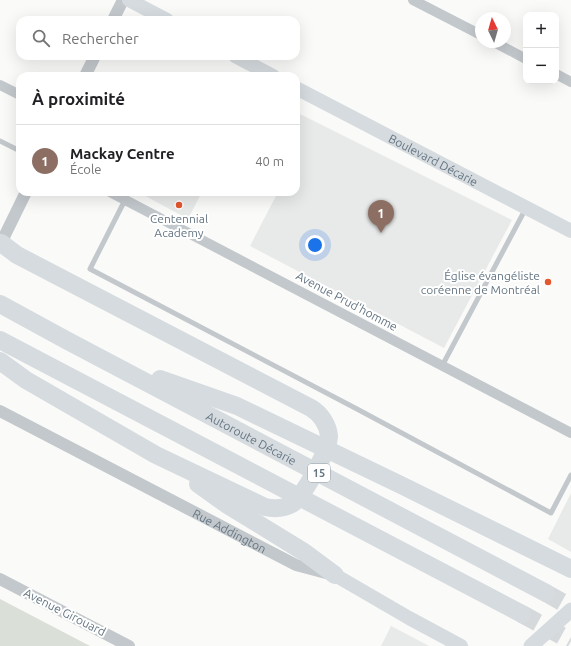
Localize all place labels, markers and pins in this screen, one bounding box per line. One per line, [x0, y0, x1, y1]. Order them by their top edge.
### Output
marker: Centennial Academy [174, 200, 184, 210]
pin: 1 [368, 200, 394, 233]
place label: Centennial Academy [150, 212, 208, 239]
place label: Église évangéliste coréenne de Montréal [421, 269, 540, 296]
marker: Église évangéliste coréenne de Montréal [543, 277, 553, 287]

